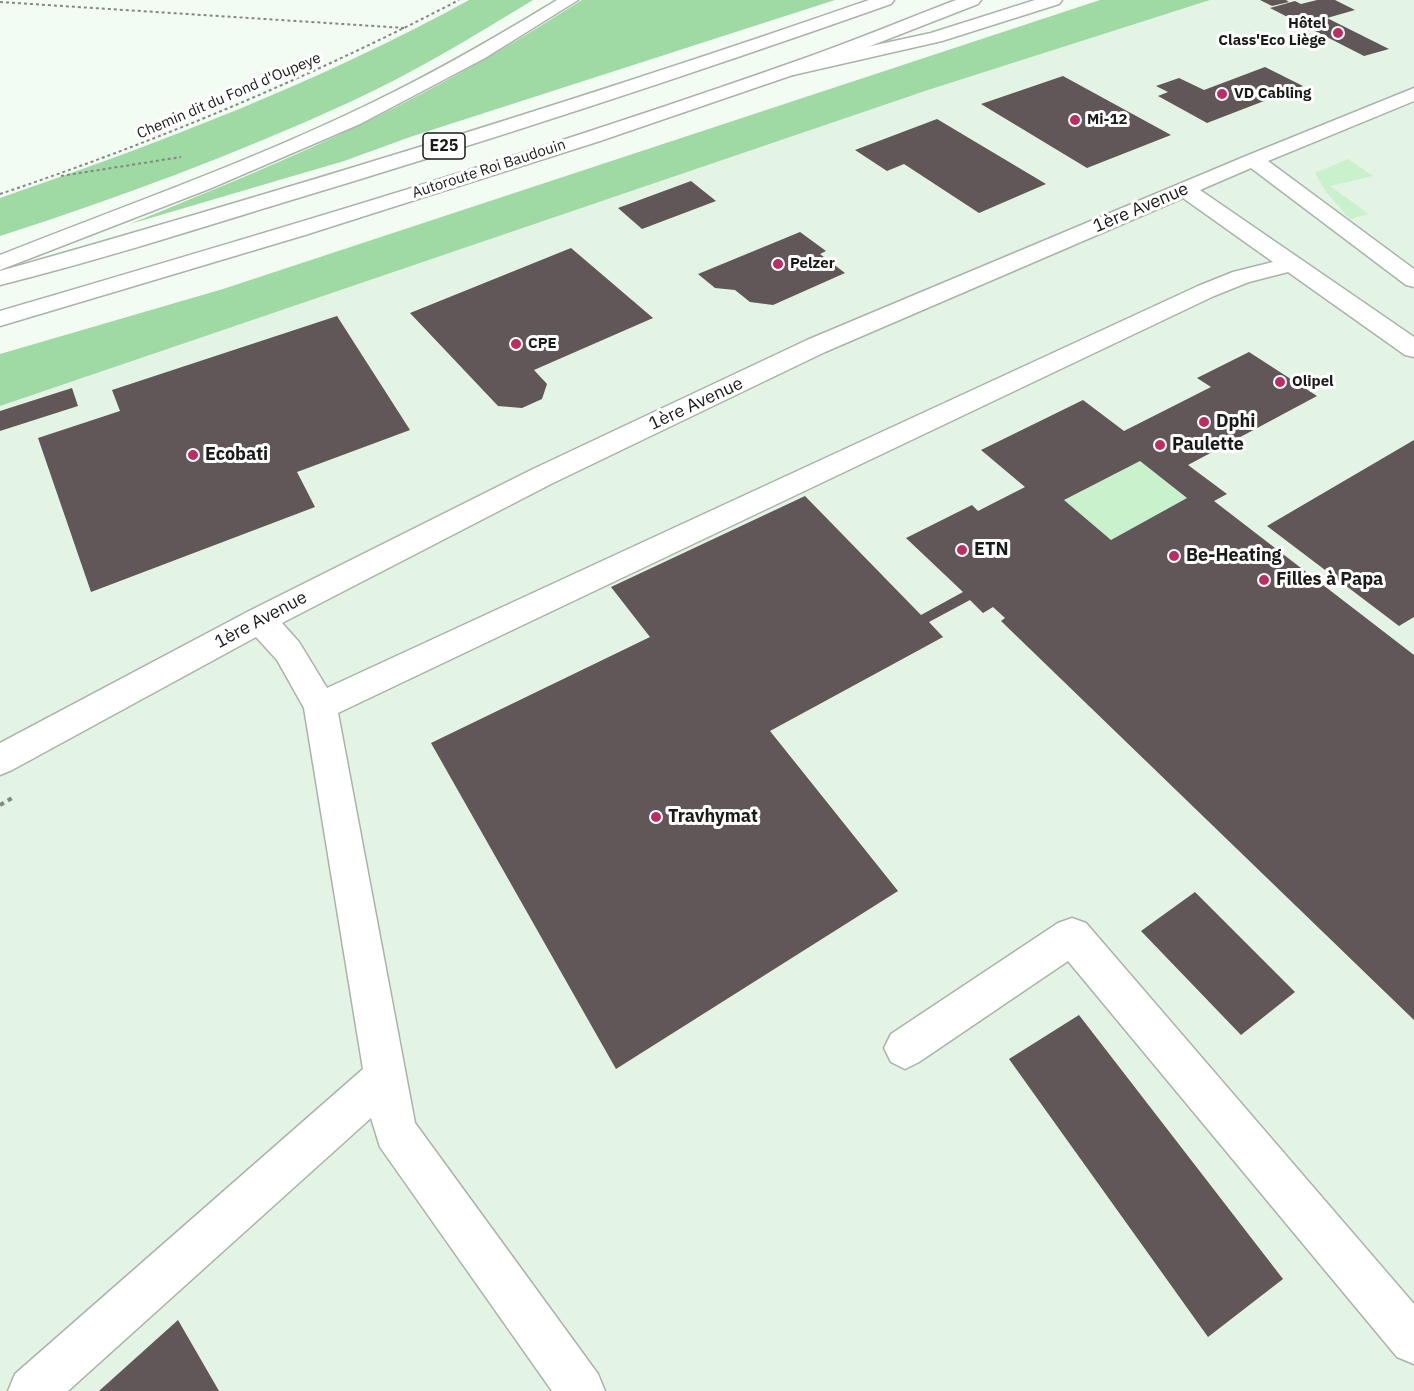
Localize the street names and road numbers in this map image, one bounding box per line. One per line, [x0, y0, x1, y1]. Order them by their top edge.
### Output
street label: Chemin dit du Fond d'Oupeye [134, 49, 324, 143]
road number: E25 [423, 133, 465, 159]
street label: Autoroute Roi Baudouin [410, 136, 568, 202]
street label: 1ère Avenue [1090, 178, 1192, 238]
street label: 1ère Avenue [645, 373, 747, 435]
street label: 1ère Avenue [211, 587, 311, 653]

